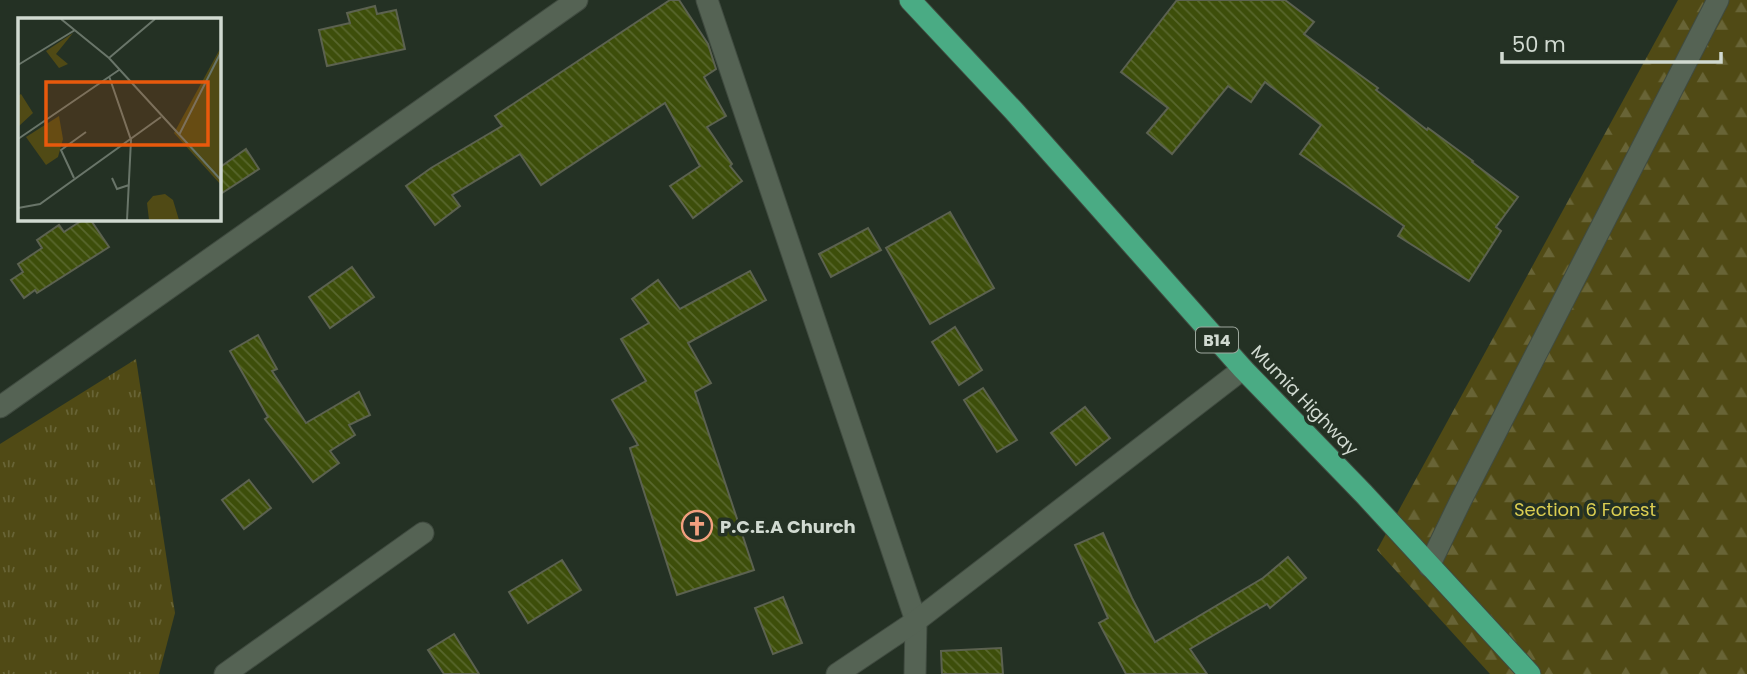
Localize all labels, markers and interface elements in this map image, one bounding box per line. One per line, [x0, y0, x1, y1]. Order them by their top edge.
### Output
inset map [18, 18, 220, 220]
scale bar [1502, 21, 1721, 65]
text: 50 m [1512, 30, 1566, 59]
road number: B14 [1196, 328, 1238, 352]
street label: Mumia Highway [1246, 339, 1364, 461]
park label: Section 6 Forest [1514, 497, 1656, 522]
church icon: P.C.E.A Church [680, 509, 714, 543]
place label: P.C.E.A Church [720, 514, 856, 539]

